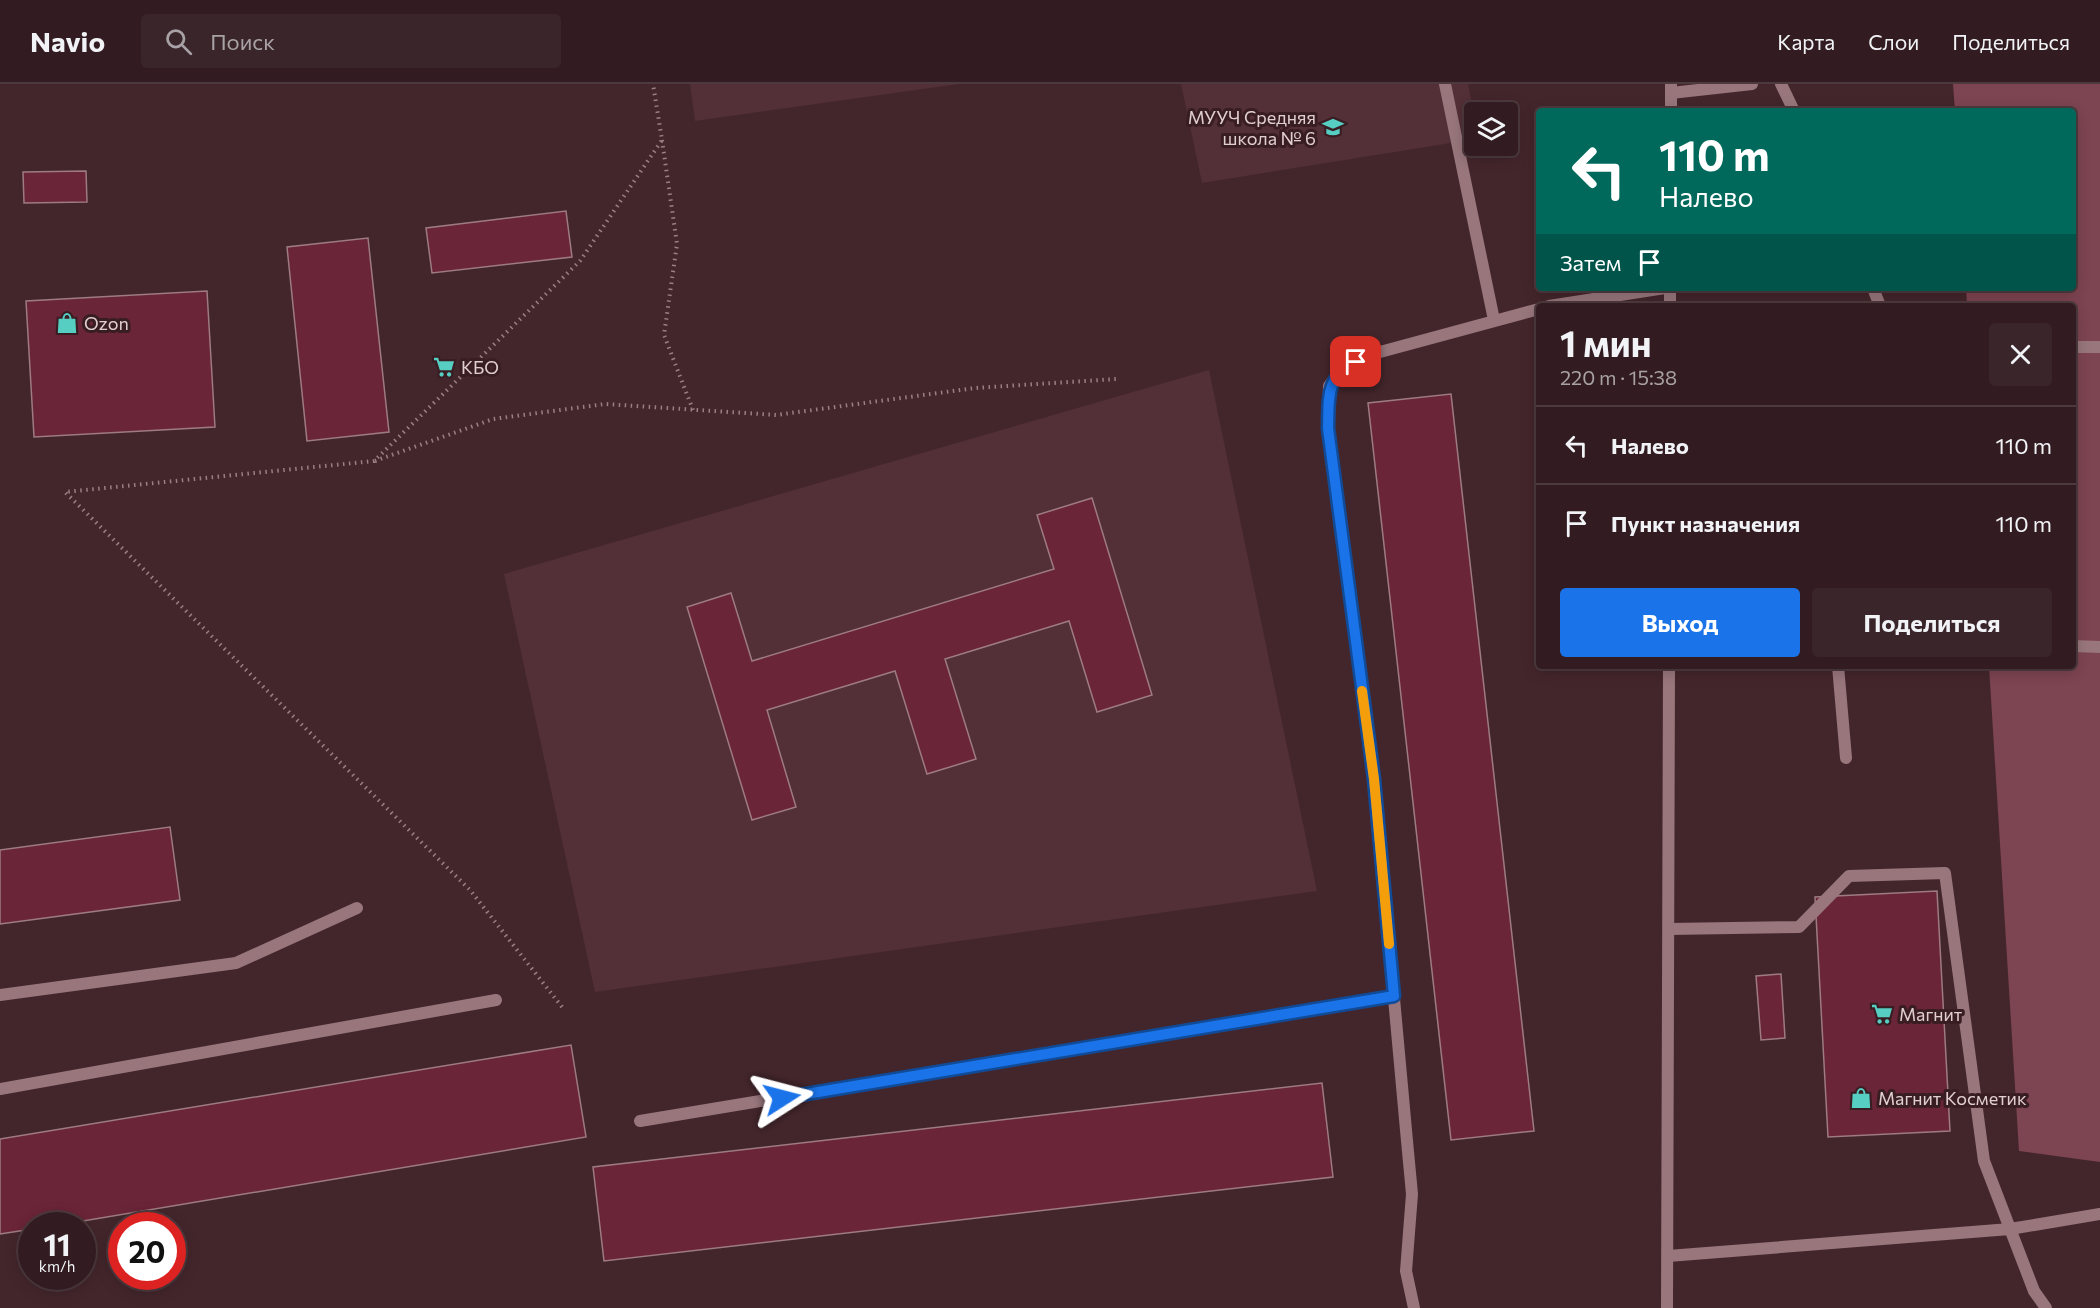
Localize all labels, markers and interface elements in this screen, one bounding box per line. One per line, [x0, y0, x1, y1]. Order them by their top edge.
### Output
search box [141, 14, 561, 68]
text: Navio [30, 24, 105, 58]
icon: search [162, 25, 195, 58]
text: Поиск [210, 28, 275, 55]
text: Карта [1777, 29, 1835, 54]
text: Слои [1868, 29, 1919, 54]
text: Поделиться [1952, 29, 2070, 54]
map controls [1464, 102, 1518, 156]
button: layers [1464, 102, 1518, 156]
place label: МУУЧ Средняя школа № 6 [1188, 106, 1316, 149]
school or university icon: МУУЧ Средняя школа № 6 [1321, 115, 1345, 139]
text: 110 m [1659, 128, 1770, 180]
icon: left [1560, 132, 1638, 210]
text: Налево [1659, 180, 1754, 213]
icon: arrive [1633, 246, 1666, 279]
text: Затем [1560, 249, 1621, 276]
shop icon: Ozon [55, 311, 79, 335]
place label: Ozon [84, 312, 129, 334]
text: 1 мин [1560, 320, 1652, 364]
button: close [1989, 323, 2052, 386]
pin [1330, 336, 1381, 387]
icon: arrive [1339, 345, 1372, 378]
supermarket icon: КБО [432, 355, 456, 379]
place label: КБО [461, 356, 499, 378]
text: 220 m · 15:38 [1560, 365, 1677, 389]
icon: left [1560, 429, 1593, 462]
text: Налево [1611, 432, 1689, 459]
text: 110 m [1995, 432, 2052, 459]
icon: arrive [1560, 507, 1593, 540]
text: Пункт назначения [1611, 510, 1800, 537]
text: 110 m [1995, 510, 2052, 537]
button: Выход [1560, 588, 1800, 657]
button: Поделиться [1812, 588, 2052, 657]
supermarket icon: Магнит [1870, 1002, 1894, 1026]
place label: Магнит [1899, 1003, 1963, 1025]
position arrow [750, 1066, 814, 1130]
shop icon: Магнит Косметик [1849, 1086, 1873, 1110]
place label: Магнит Косметик [1878, 1087, 2027, 1109]
speed limit sign: 20 [108, 1212, 186, 1290]
text: 11 [43, 1225, 71, 1262]
text: km/h [39, 1257, 75, 1275]

